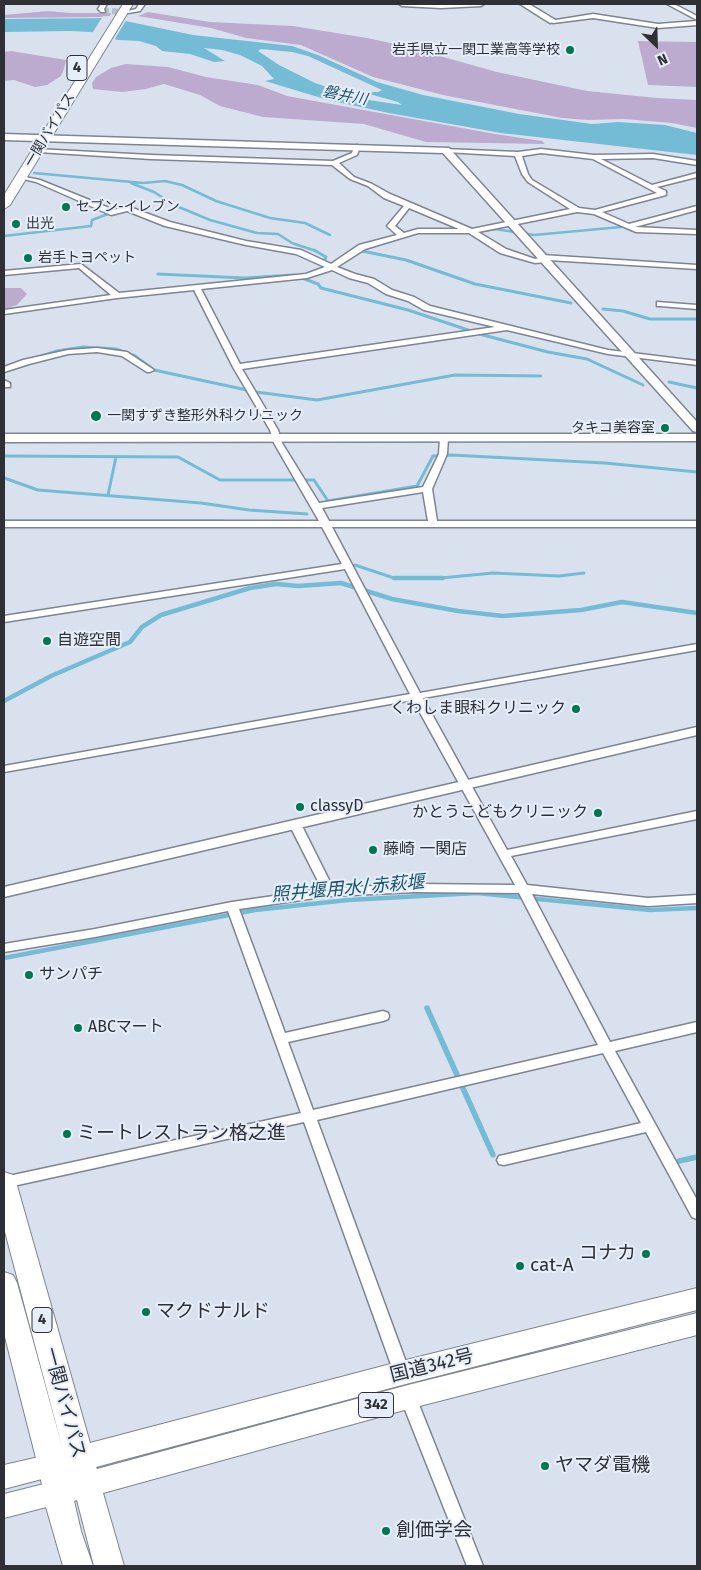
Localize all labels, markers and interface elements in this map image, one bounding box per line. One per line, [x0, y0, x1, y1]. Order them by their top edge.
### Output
north arrow [631, 20, 681, 70]
place label: 岩手県立一関工業高等学校 [392, 42, 560, 58]
marker: 岩手県立一関工業高等学校 [564, 44, 576, 56]
text: N [655, 50, 670, 69]
road number: 4 [67, 56, 87, 80]
water label: 磐井川 [321, 83, 369, 109]
street label: 一関バイパス [21, 90, 79, 170]
place label: セブン-イレブン [76, 199, 180, 215]
marker: セブン-イレブン [60, 201, 72, 213]
place label: 出光 [26, 216, 54, 232]
marker: 出光 [10, 218, 22, 230]
place label: 岩手トヨペット [38, 250, 136, 266]
marker: 岩手トヨペット [22, 252, 34, 264]
place label: 一関すずき整形外科クリニック [107, 408, 303, 424]
marker: 一関すずき整形外科クリニック [89, 409, 103, 423]
place label: タキコ美容室 [571, 420, 655, 436]
marker: タキコ美容室 [659, 422, 671, 434]
place label: 自遊空間 [57, 631, 121, 651]
marker: 自遊空間 [41, 635, 53, 647]
place label: くわしま眼科クリニック [390, 699, 566, 719]
marker: くわしま眼科クリニック [570, 703, 582, 715]
place label: classyD [310, 797, 363, 817]
marker: classyD [294, 801, 306, 813]
place label: かとうこどもクリニック [412, 803, 588, 823]
marker: かとうこどもクリニック [592, 807, 604, 819]
place label: 藤崎 一関店 [383, 840, 467, 860]
marker: 藤崎 一関店 [367, 844, 379, 856]
water label: 照井堰用水/赤萩堰 [271, 872, 425, 906]
place label: サンパチ [39, 965, 103, 985]
marker: サンパチ [23, 969, 35, 981]
place label: ABCマート [88, 1018, 164, 1038]
marker: ABCマート [72, 1022, 84, 1034]
place label: ミートレストラン格之進 [77, 1123, 286, 1145]
marker: ミートレストラン格之進 [61, 1128, 73, 1140]
place label: コナカ [579, 1243, 636, 1265]
marker: コナカ [640, 1248, 652, 1260]
place label: cat-A [530, 1255, 574, 1277]
marker: cat-A [514, 1260, 526, 1272]
place label: マクドナルド [156, 1301, 270, 1323]
marker: マクドナルド [140, 1306, 152, 1318]
road number: 4 [32, 1308, 52, 1332]
street label: 一関バイパス [38, 1345, 90, 1461]
street label: 国道342号 [388, 1345, 476, 1387]
road number: 342 [358, 1392, 394, 1418]
place label: ヤマダ電機 [555, 1455, 650, 1477]
marker: ヤマダ電機 [539, 1460, 551, 1472]
place label: 創価学会 [396, 1520, 472, 1542]
marker: 創価学会 [380, 1525, 392, 1537]

